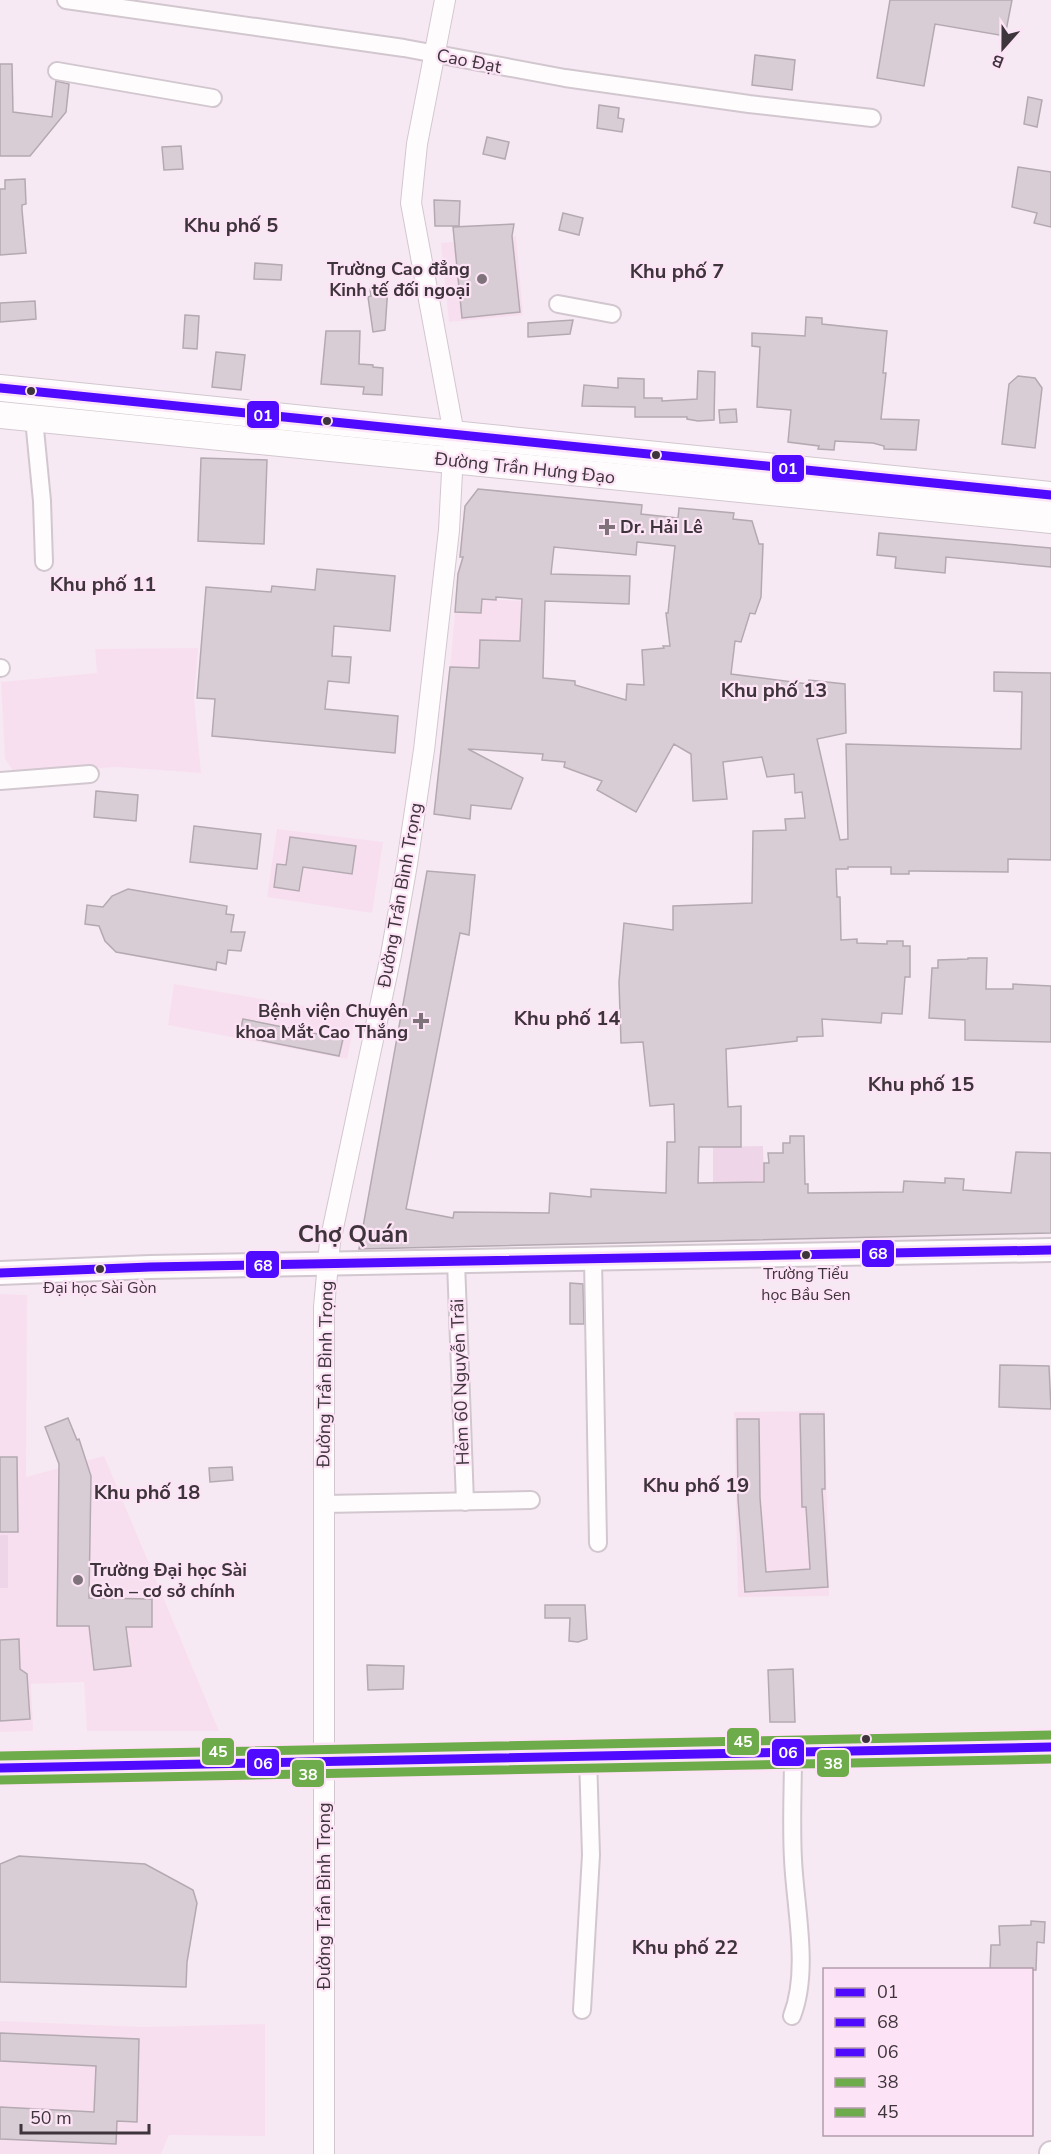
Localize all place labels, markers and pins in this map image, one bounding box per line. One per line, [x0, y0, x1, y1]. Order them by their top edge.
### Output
place label: Trường Cao đẳng Kinh tế đối ngoại [327, 257, 470, 302]
marker: Trường Cao đẳng Kinh tế đối ngoại [475, 272, 489, 286]
unlabelled marker [25, 385, 37, 397]
unlabelled marker [321, 415, 333, 427]
unlabelled marker [650, 449, 662, 461]
place label: Dr. Hải Lê [620, 515, 703, 539]
marker: Dr. Hải Lê [598, 518, 616, 536]
place label: Bệnh viện Chuyên khoa Mắt Cao Thắng [236, 999, 408, 1044]
marker: Bệnh viện Chuyên khoa Mắt Cao Thắng [412, 1012, 430, 1030]
marker: Trường Tiểu học Bầu Sen [800, 1249, 812, 1261]
marker: Đại học Sài Gòn [94, 1263, 106, 1275]
place label: Trường Tiểu học Bầu Sen [761, 1263, 851, 1306]
place label: Đại học Sài Gòn [42, 1277, 157, 1299]
place label: Trường Đại học Sài Gòn – cơ sở chính [90, 1558, 247, 1603]
marker: Trường Đại học Sài Gòn – cơ sở chính [71, 1573, 85, 1587]
unlabelled marker [860, 1733, 872, 1745]

